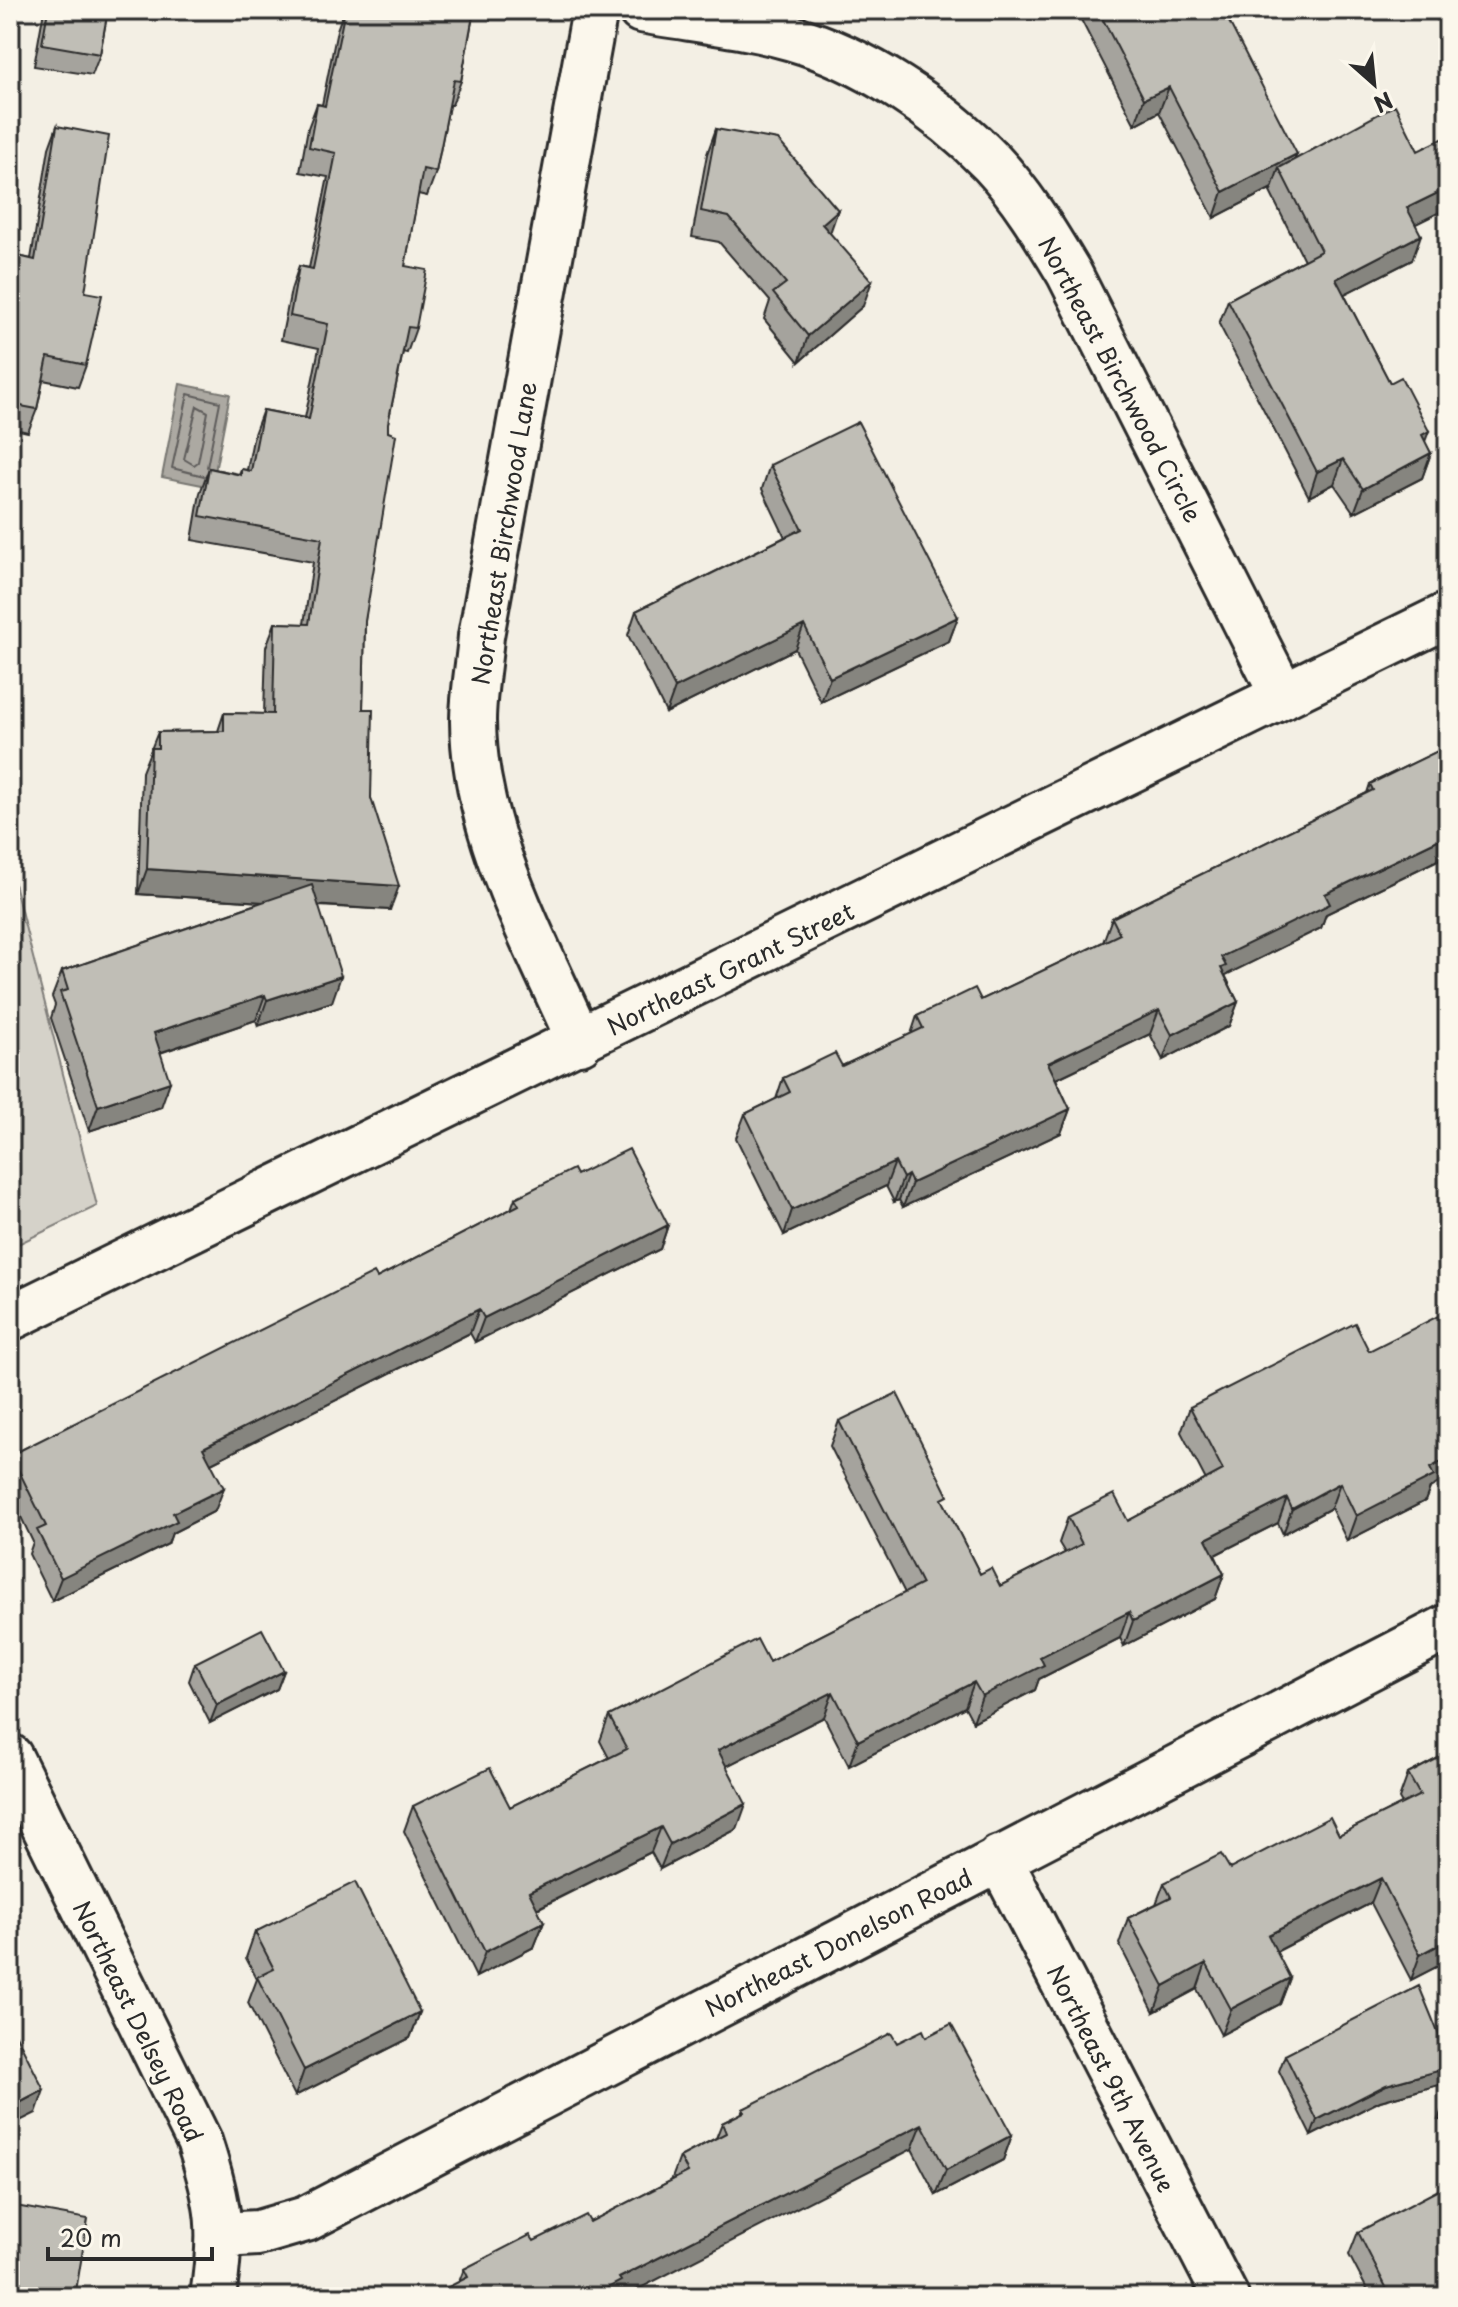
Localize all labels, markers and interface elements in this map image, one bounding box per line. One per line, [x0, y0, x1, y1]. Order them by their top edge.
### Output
north arrow [1334, 44, 1414, 124]
text: N [1369, 84, 1399, 122]
street label: Northeast Birchwood Circle [1030, 230, 1212, 528]
street label: Northeast Birchwood Lane [461, 379, 545, 687]
street label: Northeast Grant Street [600, 892, 860, 1044]
street label: Northeast Donelson Road [698, 1859, 978, 2025]
street label: Northeast Delsey Road [65, 1894, 213, 2148]
street label: Northeast 9th Avenue [1039, 1958, 1185, 2198]
scale bar [48, 2211, 212, 2261]
text: 20 m [60, 2219, 122, 2255]

